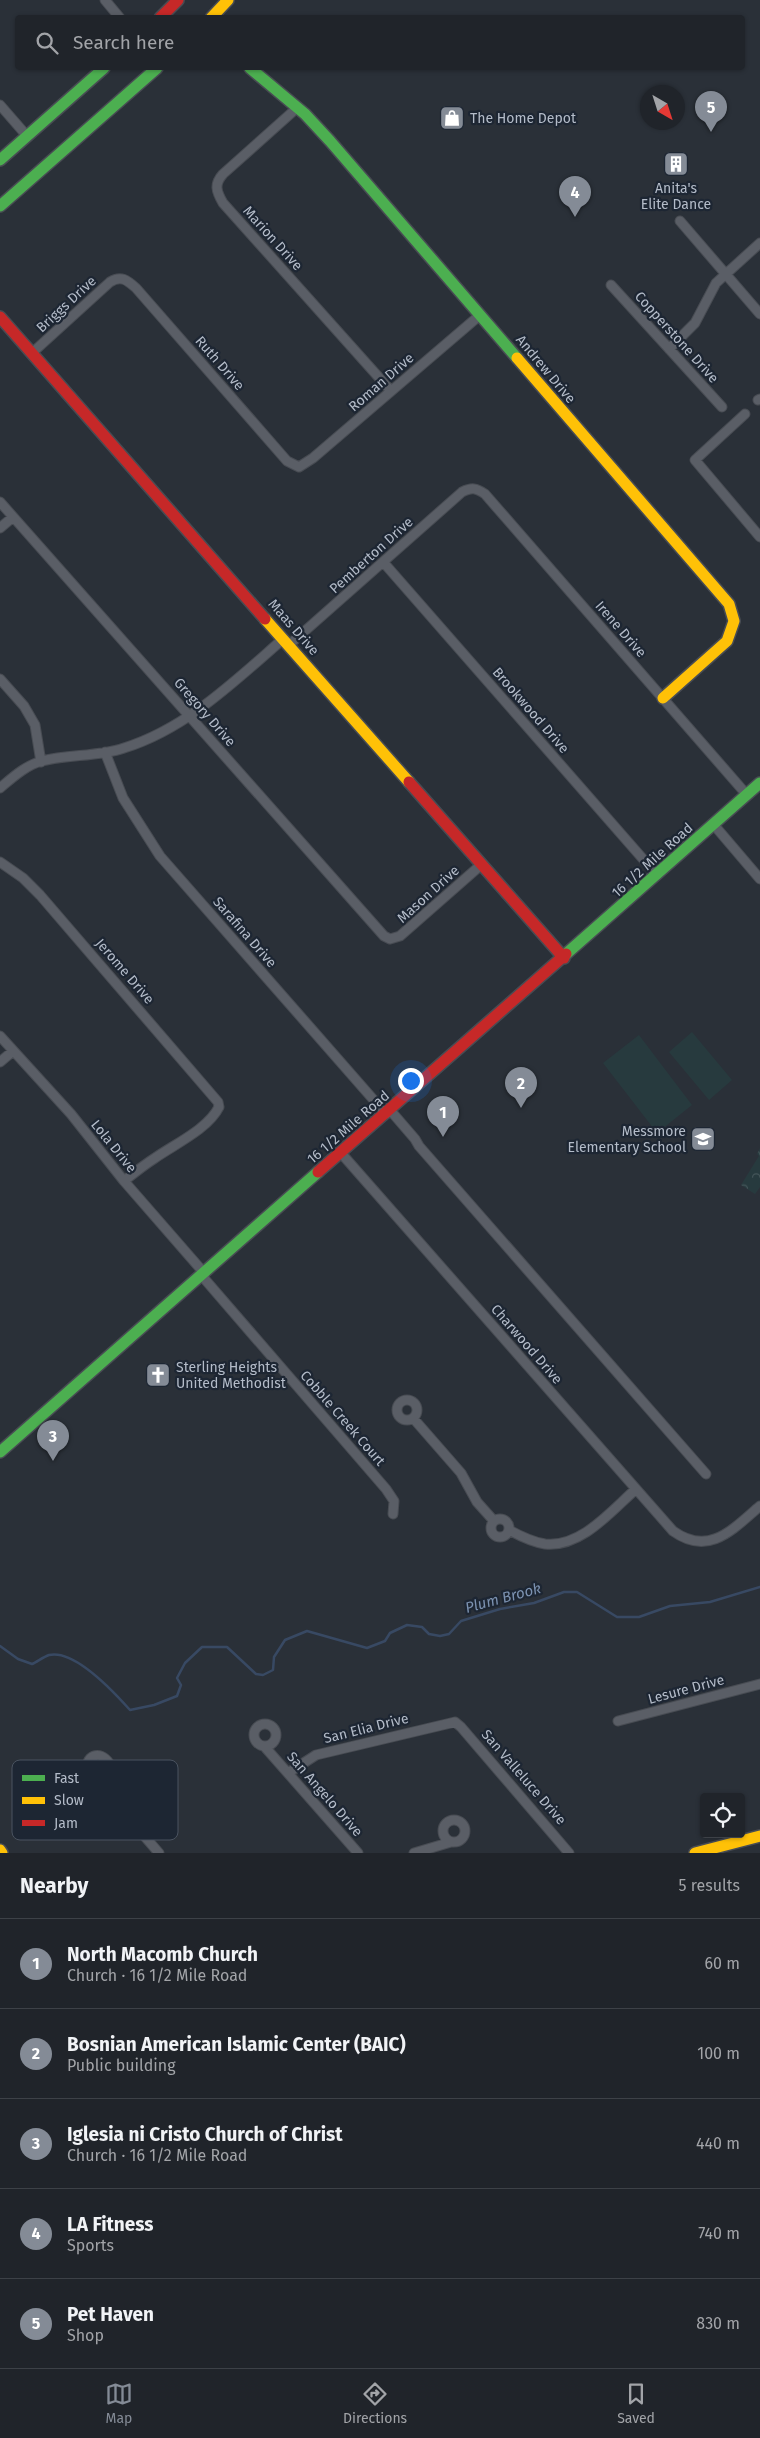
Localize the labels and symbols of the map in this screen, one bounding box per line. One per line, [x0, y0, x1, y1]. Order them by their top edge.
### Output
north arrow [640, 85, 685, 130]
pin: 5 [695, 91, 727, 132]
shop icon: The Home Depot [439, 105, 465, 131]
place label: The Home Depot [470, 110, 577, 127]
building icon: Anita's Elite Dance [663, 151, 689, 177]
pin: 4 [559, 176, 591, 217]
place label: Anita's Elite Dance [641, 180, 711, 213]
street label: Marion Drive [239, 203, 306, 274]
street label: Briggs Drive [33, 272, 100, 336]
street label: Copperstone Drive [631, 288, 722, 387]
street label: Andrew Drive [512, 332, 579, 407]
street label: Ruth Drive [191, 333, 248, 394]
street label: Roman Drive [345, 349, 417, 415]
street label: Pemberton Drive [326, 513, 417, 597]
street label: Maas Drive [265, 596, 323, 659]
street label: Irene Drive [592, 598, 650, 661]
street label: Brookwood Drive [489, 664, 573, 757]
street label: Gregory Drive [170, 674, 239, 750]
street label: 16 1/2 Mile Road [608, 820, 696, 901]
street label: Mason Drive [394, 862, 463, 927]
street label: Sarafina Drive [209, 893, 280, 971]
street label: Jerome Drive [92, 935, 158, 1008]
pin: 2 [505, 1067, 537, 1108]
your location [398, 1068, 424, 1094]
street label: 16 1/2 Mile Road [304, 1087, 393, 1168]
pin: 1 [427, 1096, 459, 1137]
street label: Lola Drive [87, 1116, 140, 1176]
place label: Messmore Elementary School [568, 1123, 686, 1156]
school or university icon: Messmore Elementary School [690, 1126, 716, 1152]
street label: Charwood Drive [487, 1301, 566, 1388]
place label: Sterling Heights United Methodist [176, 1359, 287, 1392]
church icon: Sterling Heights United Methodist [145, 1362, 171, 1388]
street label: Cobble Creek Court [297, 1367, 389, 1470]
pin: 3 [37, 1420, 69, 1461]
water label: Plum Brook [463, 1579, 543, 1617]
street label: Lesure Drive [646, 1671, 726, 1708]
street label: San Elia Drive [322, 1710, 410, 1747]
street label: San Valleluce Drive [478, 1726, 570, 1828]
street label: San Angelo Drive [283, 1748, 366, 1840]
legend [12, 1760, 178, 1840]
text: Fast [54, 1770, 80, 1787]
text: Slow [54, 1792, 84, 1809]
text: Jam [54, 1815, 78, 1832]

